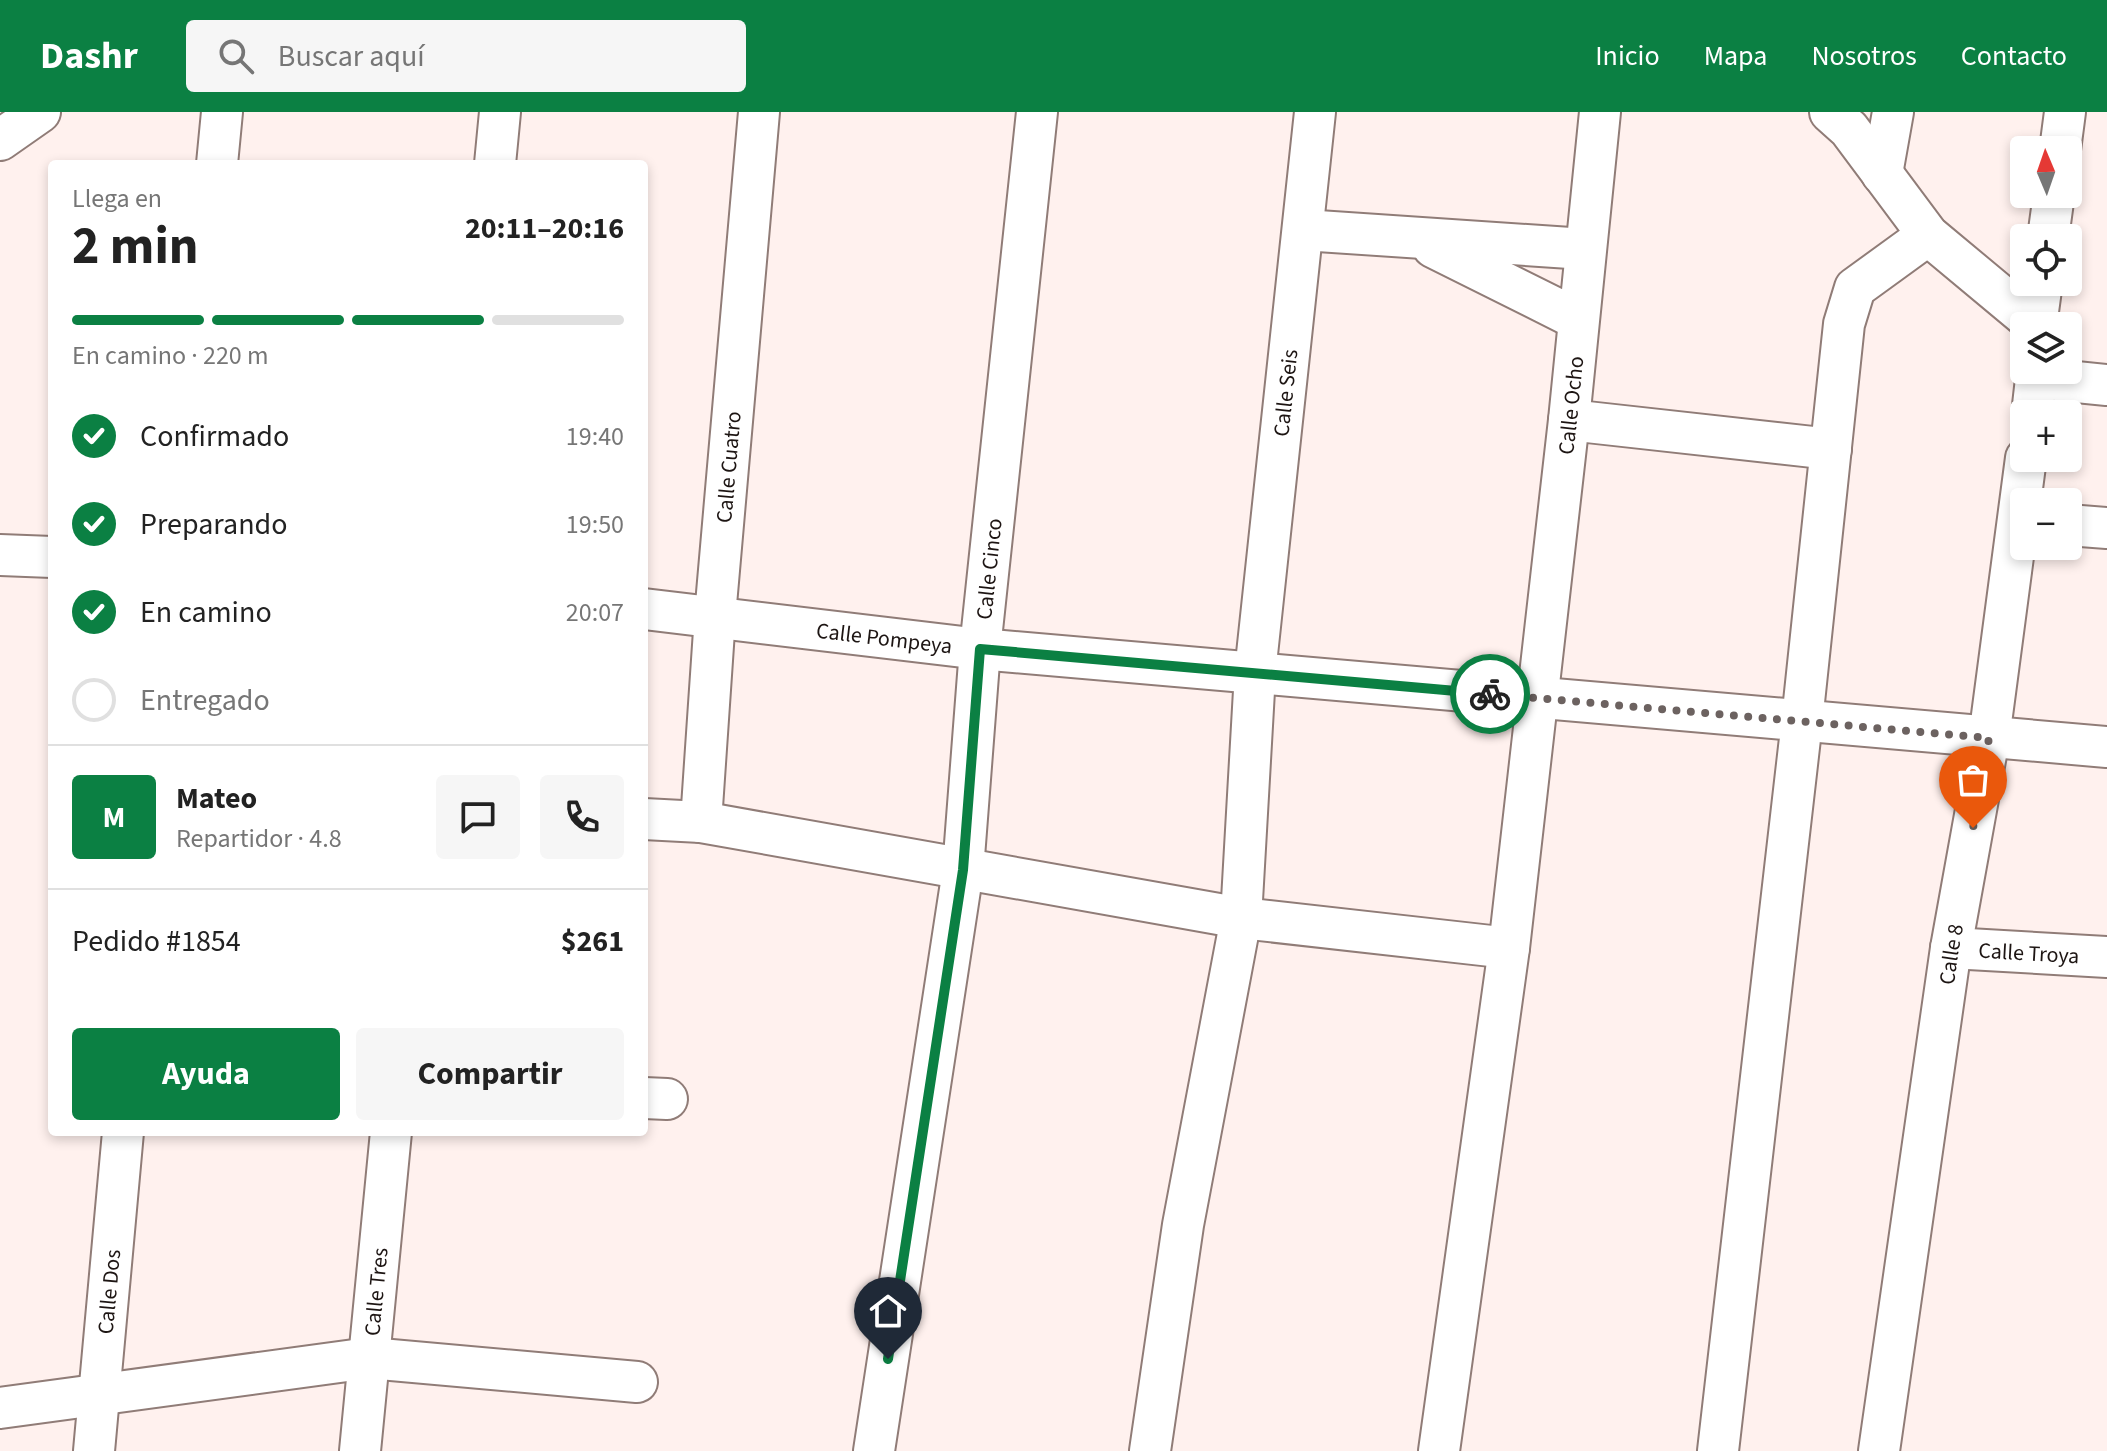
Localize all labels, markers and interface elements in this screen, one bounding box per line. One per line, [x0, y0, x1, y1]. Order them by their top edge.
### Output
search box [186, 20, 746, 92]
text: Dashr [40, 29, 138, 83]
icon: search [214, 34, 258, 78]
text: Buscar aquí [278, 35, 425, 78]
text: Inicio [1595, 36, 1660, 76]
text: Mapa [1704, 36, 1767, 76]
text: Nosotros [1811, 36, 1917, 76]
text: Contacto [1961, 36, 2067, 76]
north arrow [2010, 136, 2082, 208]
map controls [2010, 136, 2082, 560]
text: Llega en [72, 180, 162, 217]
text: 20:11–20:16 [465, 207, 624, 250]
text: 2 min [72, 210, 199, 284]
button: locate [2010, 224, 2082, 296]
button: layers [2010, 312, 2082, 384]
text: En camino · 220 m [72, 337, 268, 374]
street label: Calle Seis [1265, 348, 1307, 438]
street label: Calle Ocho [1550, 355, 1592, 456]
button: + [2010, 400, 2082, 472]
street label: Calle Cuatro [708, 410, 750, 524]
icon: check [72, 414, 116, 458]
text: Confirmado [140, 415, 289, 458]
text: 19:40 [566, 418, 624, 455]
button: − [2010, 488, 2082, 560]
icon: check [72, 502, 116, 546]
text: Preparando [140, 503, 287, 546]
text: 19:50 [566, 506, 624, 543]
street label: Calle Cinco [968, 517, 1011, 621]
icon: check [72, 590, 116, 634]
text: En camino [140, 591, 272, 634]
text: 20:07 [566, 594, 624, 631]
street label: Calle Pompeya [814, 615, 954, 663]
courier [1450, 654, 1530, 734]
icon: bike [1468, 672, 1512, 716]
text: Entregado [140, 679, 270, 722]
pin [1939, 746, 2007, 828]
icon: bag [1951, 758, 1995, 802]
button: chat [436, 775, 520, 859]
button: phone [540, 775, 624, 859]
text: Mateo [176, 777, 257, 820]
text: M [103, 796, 125, 839]
text: Repartidor · 4.8 [176, 820, 342, 857]
text: Pedido #1854 [72, 920, 241, 963]
text: $261 [561, 920, 624, 963]
street label: Calle 8 [1931, 921, 1972, 987]
street label: Calle Troya [1977, 935, 2080, 972]
button: Ayuda [72, 1028, 340, 1120]
button: Compartir [356, 1028, 624, 1120]
street label: Calle Tres [356, 1246, 397, 1337]
street label: Calle Dos [90, 1248, 129, 1335]
pin [854, 1277, 922, 1359]
icon: home [866, 1289, 910, 1333]

